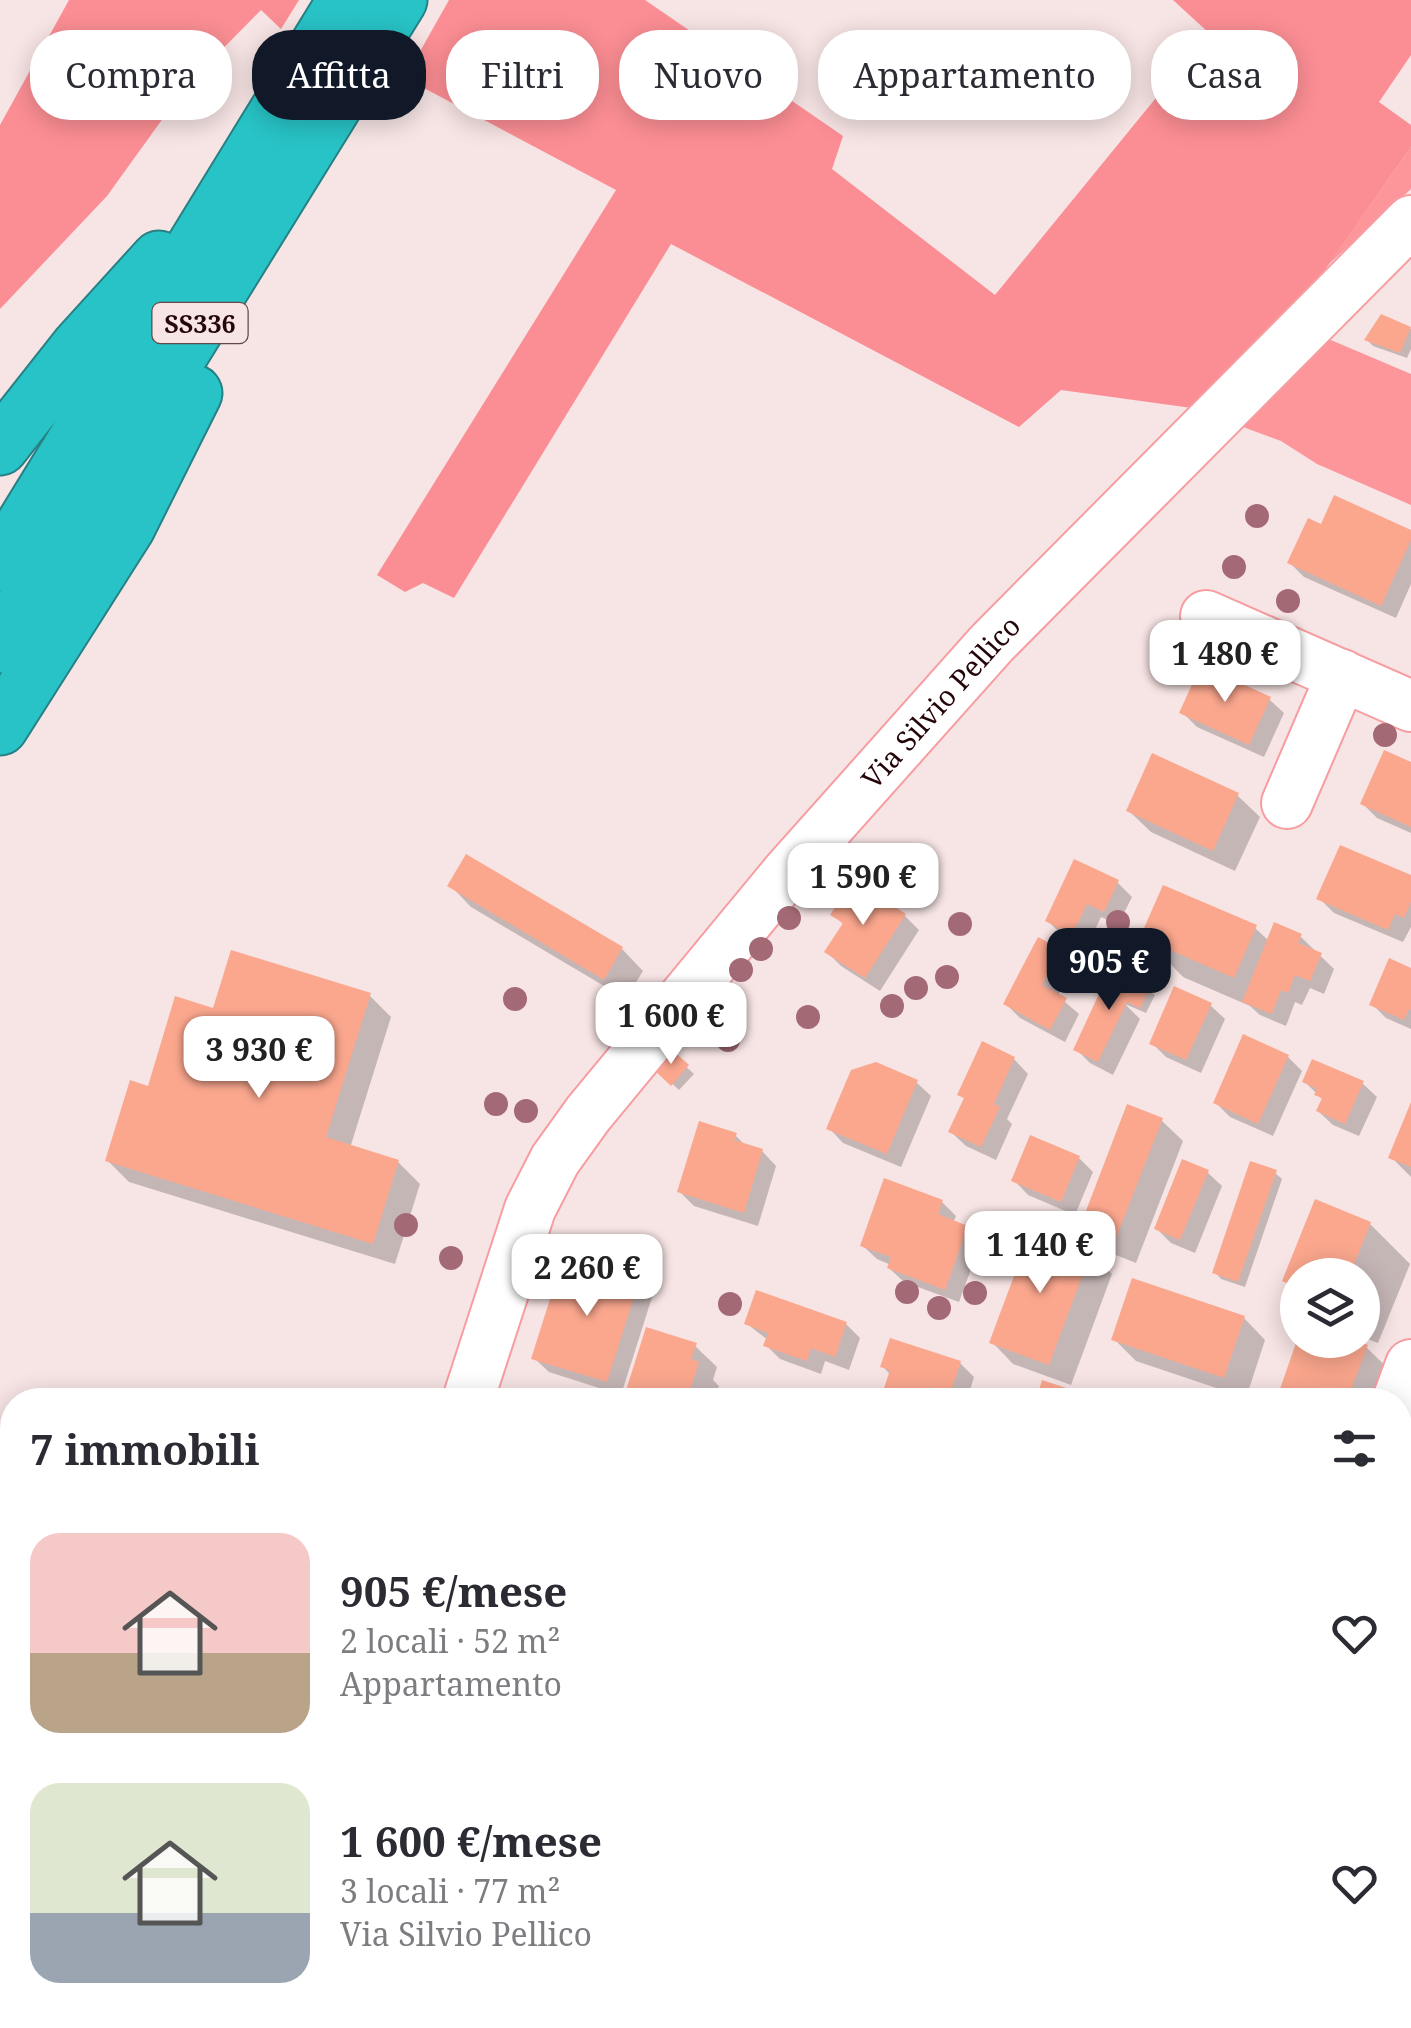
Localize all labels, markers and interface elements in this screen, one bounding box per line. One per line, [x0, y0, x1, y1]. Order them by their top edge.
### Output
chip: Compra [30, 30, 232, 120]
chip: Affitta [252, 30, 426, 120]
chip: Filtri [446, 30, 599, 120]
chip: Nuovo [619, 30, 798, 120]
chip: Appartamento [818, 30, 1131, 120]
chip: Casa [1151, 30, 1298, 120]
road number: SS336 [152, 303, 248, 343]
street label: Via Silvio Pellico [852, 607, 1028, 796]
pin: 1 480 € [1133, 620, 1317, 705]
text: 1 480 € [1172, 631, 1278, 674]
pin: 1 590 € [771, 843, 955, 928]
text: 1 590 € [810, 854, 916, 897]
pin: 905 € [1039, 928, 1179, 1013]
text: 905 € [1069, 939, 1149, 982]
pin: 1 600 € [579, 982, 763, 1067]
text: 1 600 € [618, 993, 724, 1036]
pin: 3 930 € [167, 1016, 351, 1101]
text: 3 930 € [206, 1027, 312, 1070]
pin: 1 140 € [948, 1211, 1132, 1296]
text: 1 140 € [987, 1222, 1093, 1265]
pin: 2 260 € [495, 1234, 679, 1319]
text: 2 260 € [534, 1245, 640, 1288]
map controls [1280, 1258, 1380, 1358]
button: layers [1280, 1258, 1380, 1358]
text: 7 immobili [30, 1420, 260, 1477]
icon: filters [1327, 1421, 1382, 1476]
text: 905 €/mese [340, 1562, 567, 1619]
icon: home [110, 1573, 230, 1693]
icon: heart [1327, 1606, 1382, 1661]
text: 2 locali · 52 m² [340, 1619, 560, 1662]
text: Appartamento [340, 1662, 562, 1705]
text: 1 600 €/mese [340, 1812, 602, 1869]
icon: home [110, 1823, 230, 1943]
icon: heart [1327, 1856, 1382, 1911]
text: 3 locali · 77 m² [340, 1869, 560, 1912]
text: Via Silvio Pellico [340, 1912, 592, 1955]

